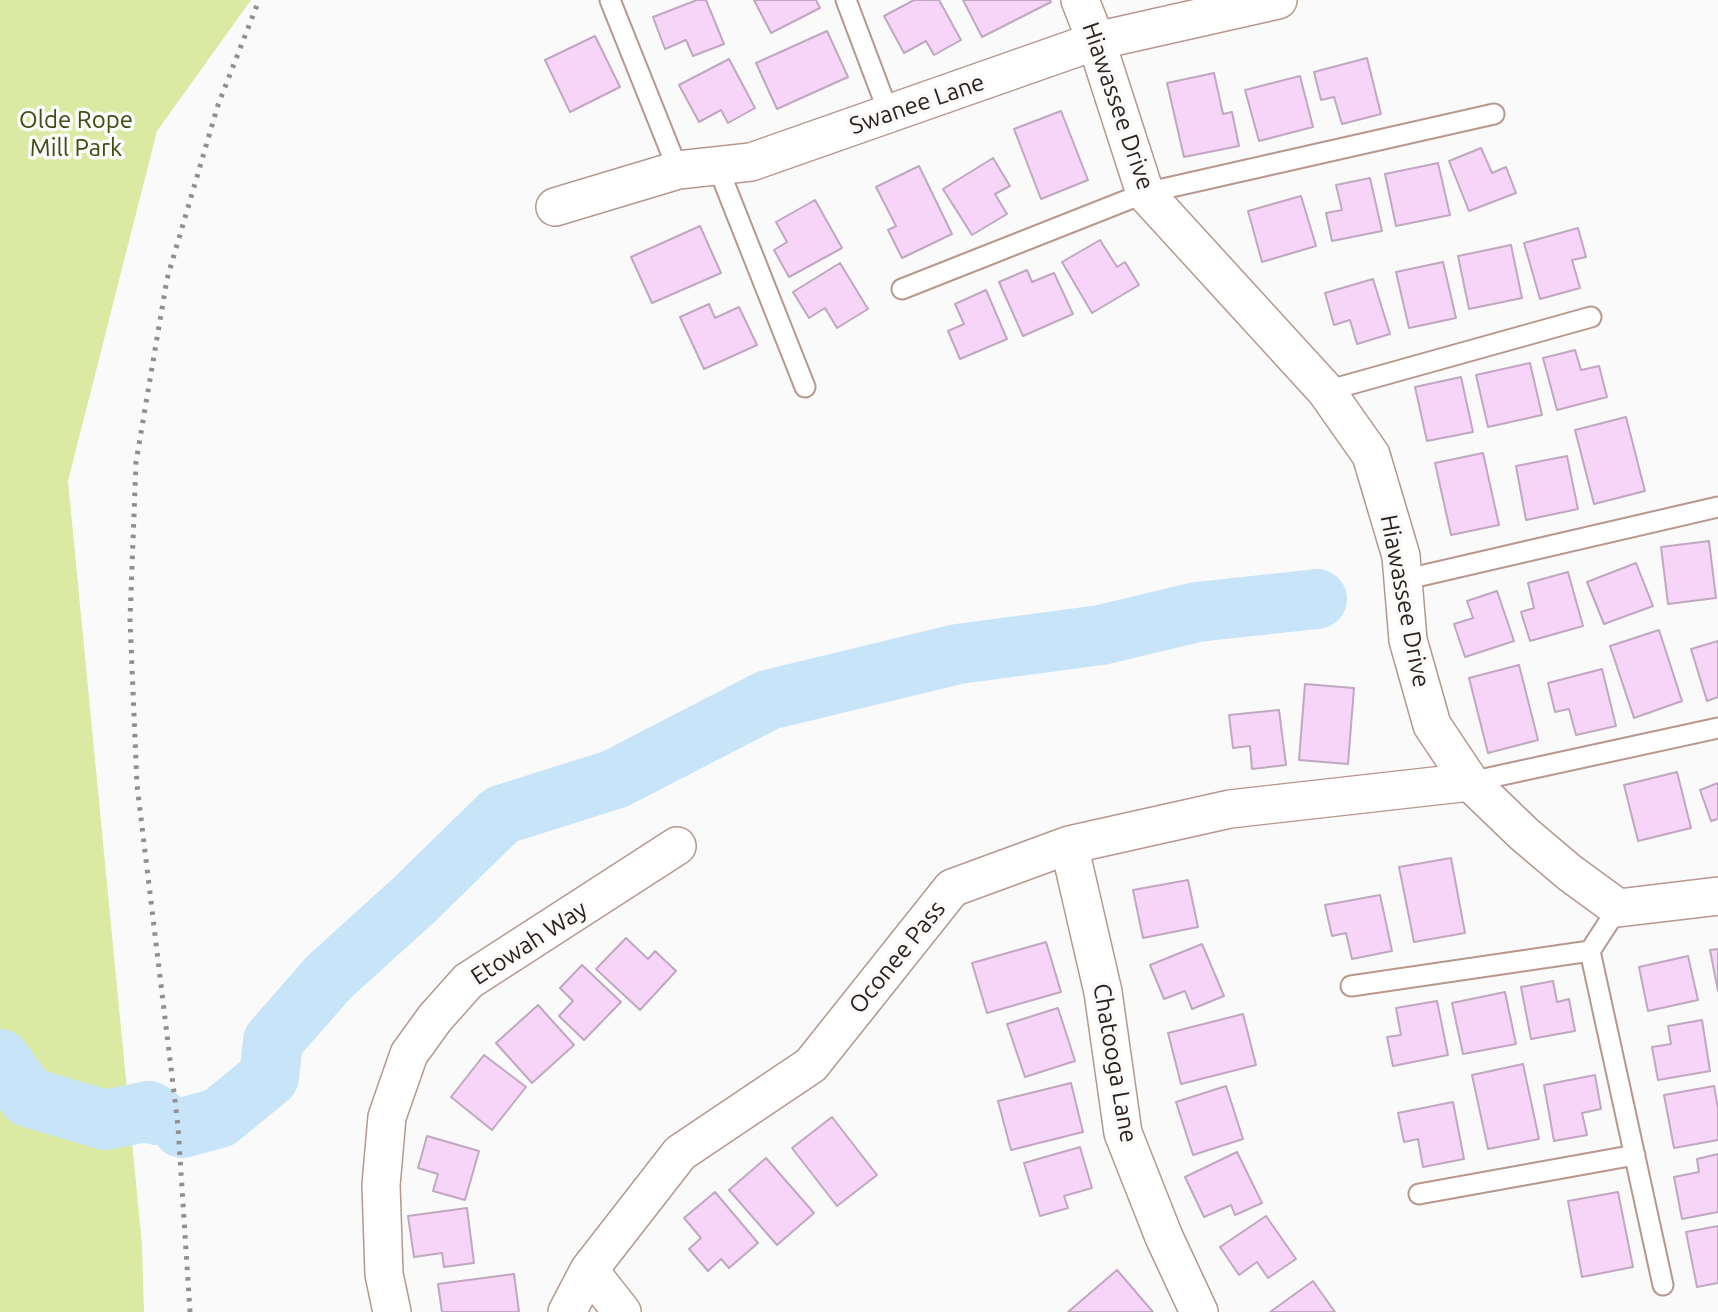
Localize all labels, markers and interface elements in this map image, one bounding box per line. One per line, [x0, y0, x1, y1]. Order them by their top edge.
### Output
street label: Hiawassee Drive [1076, 18, 1160, 194]
street label: Swanee Lane [846, 67, 988, 141]
park label: Olde Rope Mill Park [19, 106, 133, 162]
street label: Hiawassee Drive [1374, 512, 1436, 690]
street label: Etowah Way [466, 895, 592, 991]
street label: Oconee Pass [843, 895, 951, 1019]
street label: Chatooga Lane [1087, 981, 1143, 1145]

